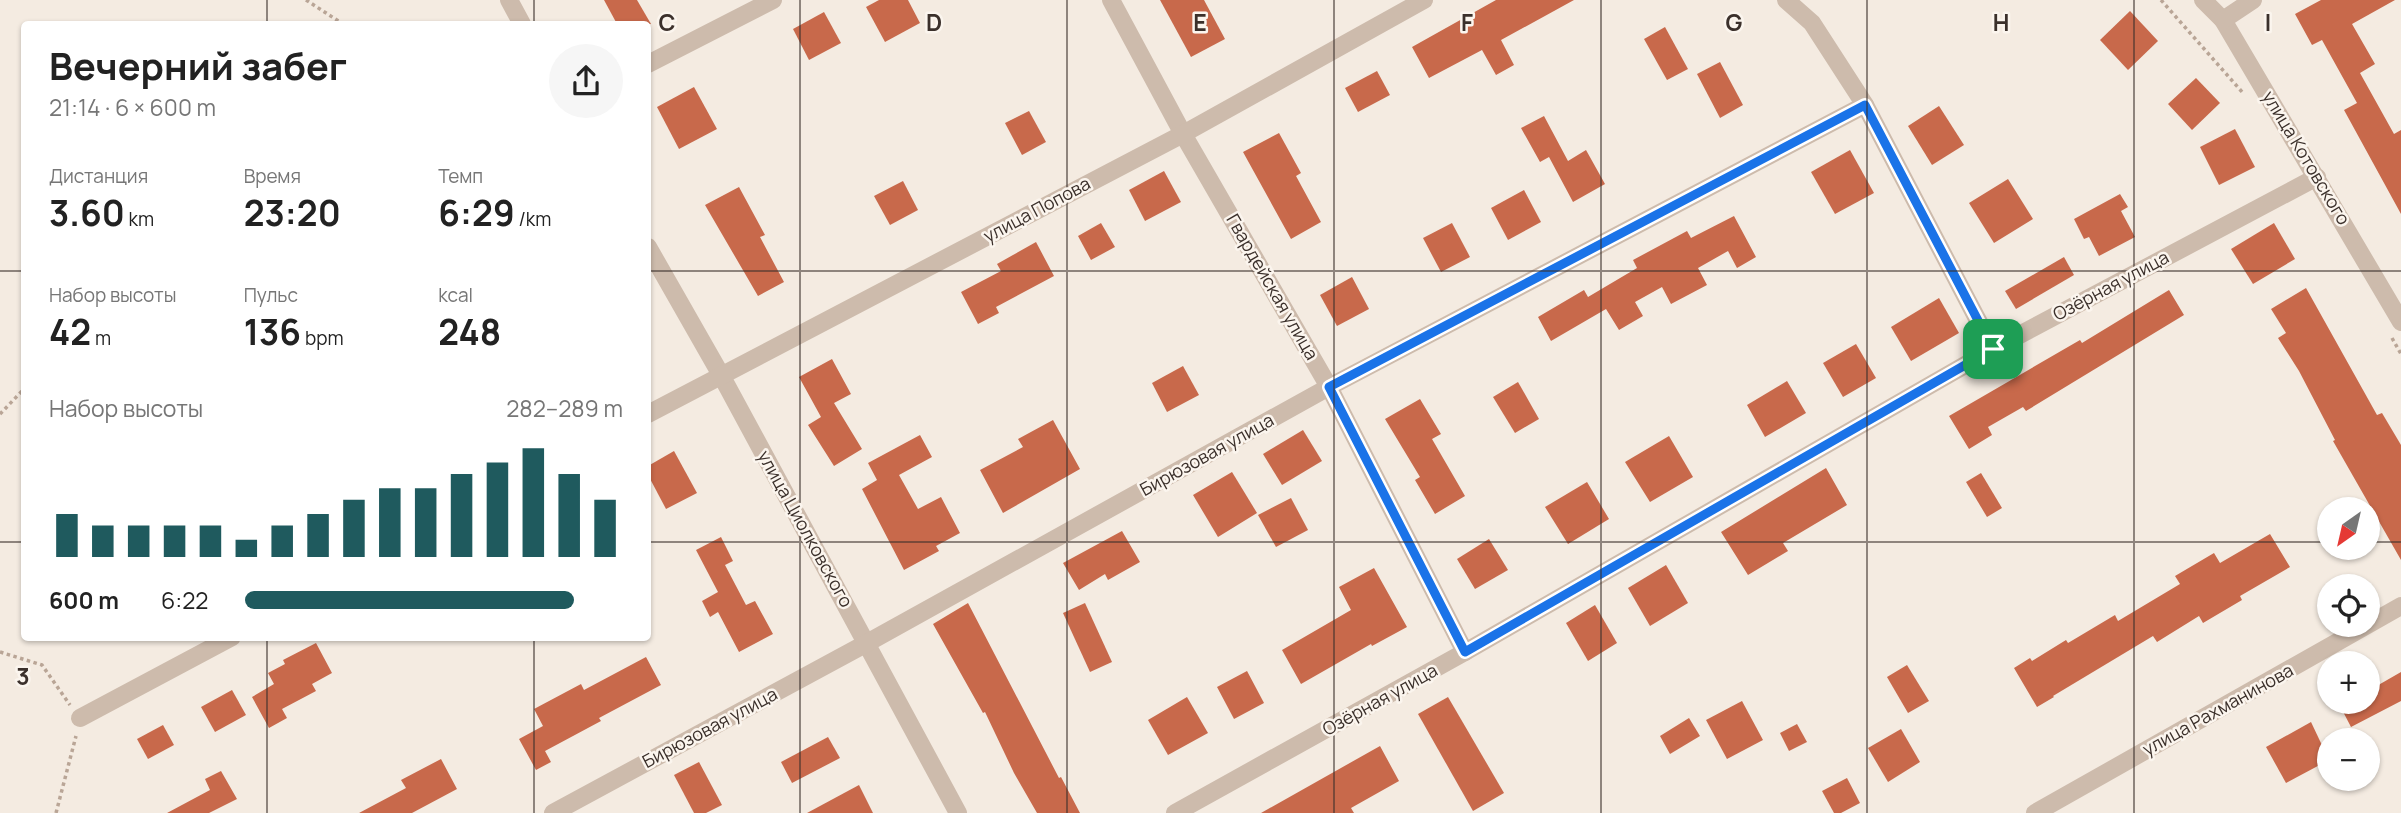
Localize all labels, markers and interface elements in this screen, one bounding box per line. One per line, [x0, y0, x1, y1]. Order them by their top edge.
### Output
text: C [659, 6, 676, 38]
text: D [926, 6, 942, 38]
text: E [1193, 6, 1207, 38]
text: F [1461, 6, 1473, 38]
text: G [1726, 6, 1743, 38]
text: H [1993, 6, 2009, 38]
text: I [2265, 6, 2271, 38]
text: Вечерний забег [49, 39, 347, 91]
button: share [549, 44, 623, 118]
street label: улица Котовского [2257, 86, 2356, 229]
text: 21:14 · 6 × 600 m [49, 91, 216, 123]
text: Дистанция [49, 163, 148, 189]
text: Время [244, 163, 301, 189]
text: Темп [438, 163, 483, 189]
street label: улица Попова [979, 171, 1094, 247]
text: 3.60 [49, 189, 125, 237]
text: 23:20 [244, 189, 341, 237]
text: 6:29 [438, 189, 515, 237]
text: km [125, 206, 154, 232]
text: /km [515, 206, 551, 232]
street label: Гвардейская улица [1221, 209, 1324, 364]
street label: Озёрная улица [2048, 244, 2173, 326]
text: Набор высоты [49, 282, 176, 308]
text: Пульс [244, 282, 298, 308]
text: kcal [438, 282, 473, 308]
text: 42 [49, 308, 91, 356]
text: 136 [244, 308, 301, 356]
text: 248 [438, 308, 501, 356]
pin [1963, 319, 2023, 379]
text: m [91, 325, 111, 351]
text: bpm [301, 325, 344, 351]
icon: arrive [1974, 330, 2012, 368]
text: Набор высоты [49, 392, 203, 424]
text: 282–289 m [506, 392, 623, 424]
street label: Бирюзовая улица [1135, 407, 1278, 501]
street label: улица Циолковского [753, 446, 859, 611]
north arrow [2317, 497, 2380, 560]
map controls [2317, 497, 2380, 791]
button: locate [2317, 574, 2380, 637]
text: 600 m [49, 584, 119, 616]
text: 6:22 [161, 584, 208, 616]
button: + [2317, 651, 2380, 714]
street label: Озёрная улица [1318, 658, 1441, 741]
street label: улица Рахманинова [2138, 658, 2297, 761]
text: 3 [16, 660, 30, 692]
street label: Бирюзовая улица [638, 681, 781, 773]
button: − [2317, 728, 2380, 791]

